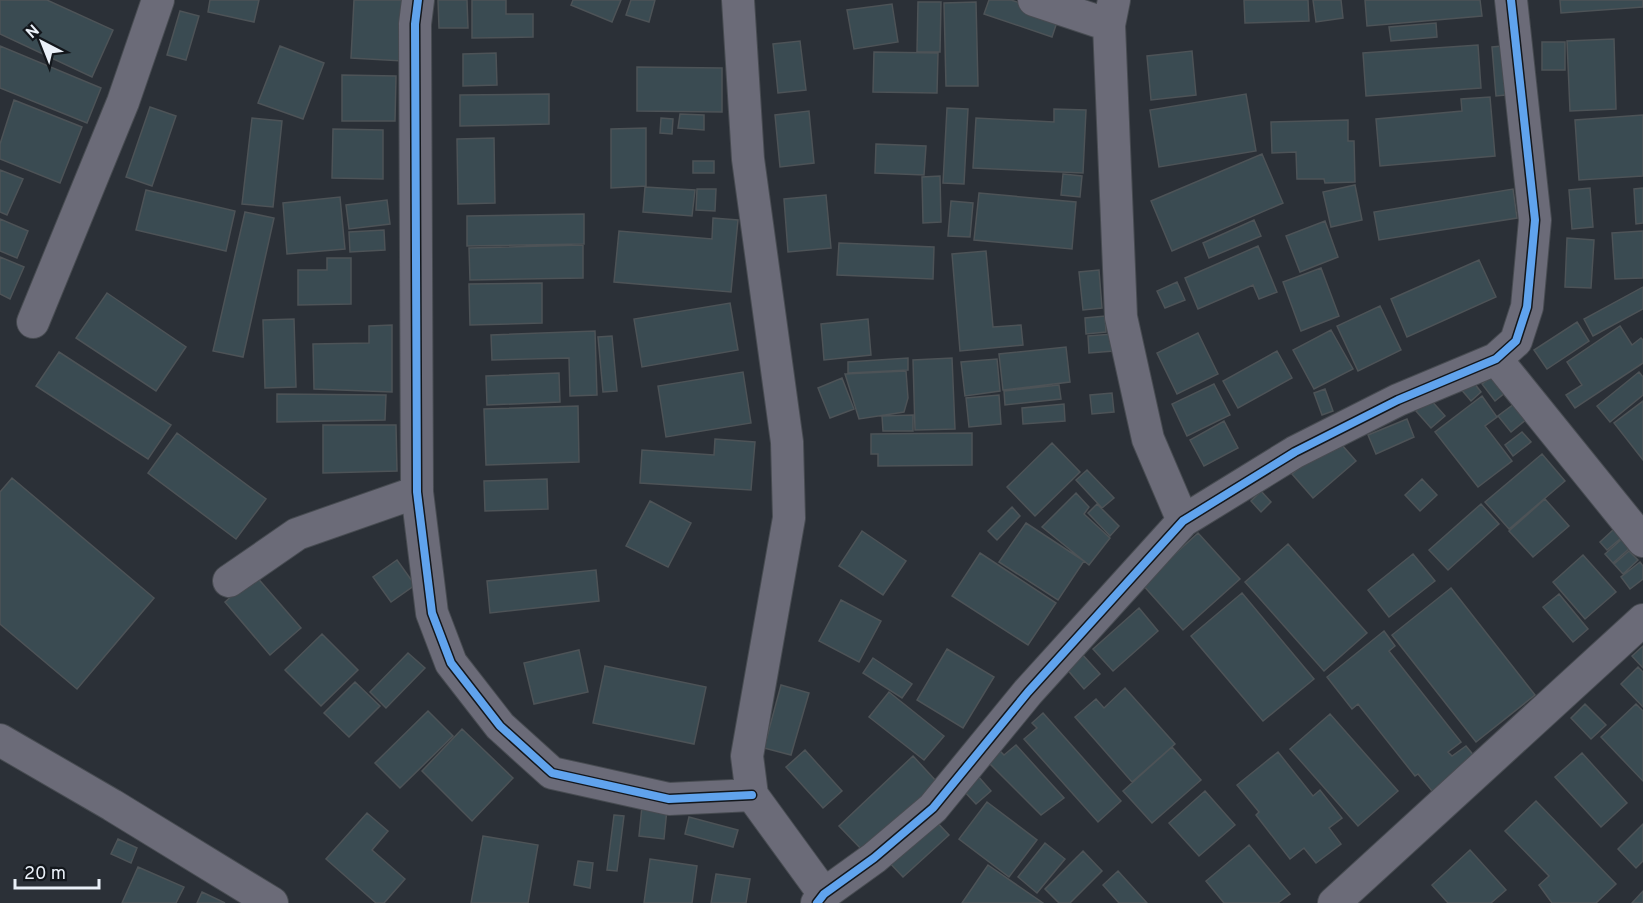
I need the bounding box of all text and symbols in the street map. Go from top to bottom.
north arrow [12,12,72,72]
text: N [22,21,44,44]
scale bar [15,852,99,890]
text: 20 m [24,863,66,886]

